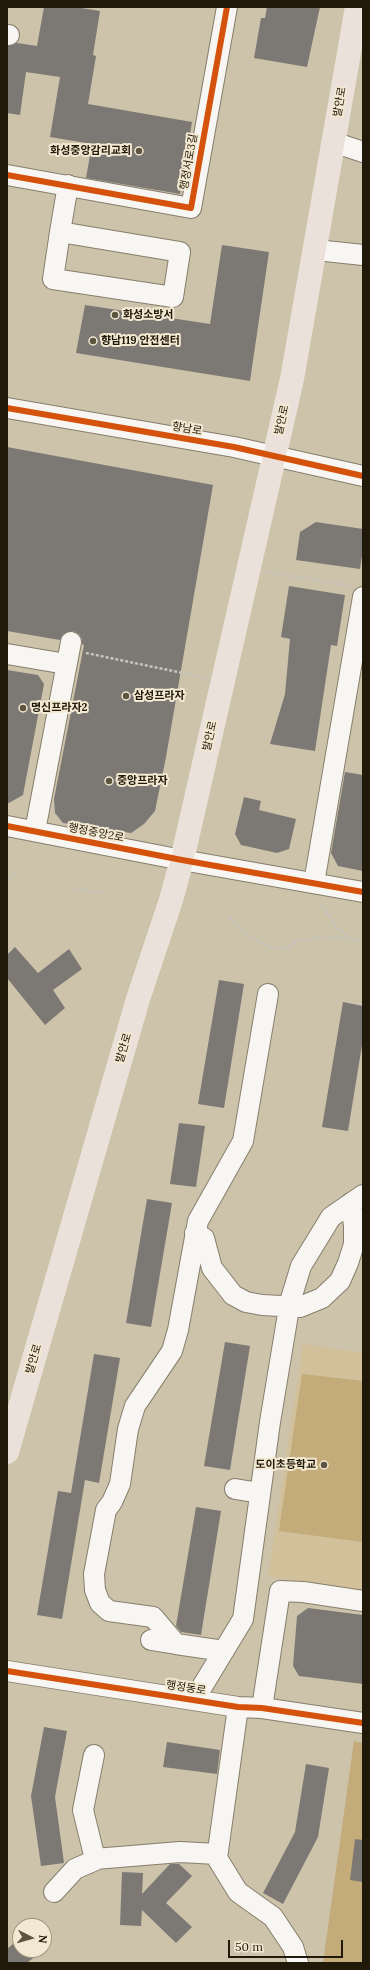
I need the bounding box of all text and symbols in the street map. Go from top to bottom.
street label: 발안로 [331,86,349,118]
street label: 행정서로3길 [178,133,200,191]
place label: 화성중앙감리교회 [50,144,131,158]
marker: 화성중앙감리교회 [134,146,144,156]
place label: 화성소방서 [123,308,174,322]
marker: 화성소방서 [110,310,120,320]
place label: 향남119 안전센터 [101,334,180,348]
marker: 향남119 안전센터 [88,336,98,346]
street label: 발안로 [272,404,292,436]
street label: 향남로 [171,420,203,438]
place label: 삼성프라자 [134,689,185,703]
marker: 삼성프라자 [121,691,131,701]
place label: 명신프라자2 [31,701,87,715]
marker: 명신프라자2 [18,703,28,713]
street label: 발안로 [200,720,220,752]
place label: 중앙프라자 [117,774,168,788]
marker: 중앙프라자 [104,776,114,786]
street label: 행정중앙2로 [67,821,125,845]
street label: 발안로 [113,1032,135,1064]
street label: 발안로 [23,1343,45,1375]
place label: 도이초등학교 [255,1458,316,1472]
marker: 도이초등학교 [319,1460,329,1470]
street label: 행정동로 [165,1678,207,1698]
north arrow [12,1918,52,1958]
scale bar [230,1932,345,1958]
text: N [36,1934,50,1944]
text: 50 m [235,1939,263,1954]

